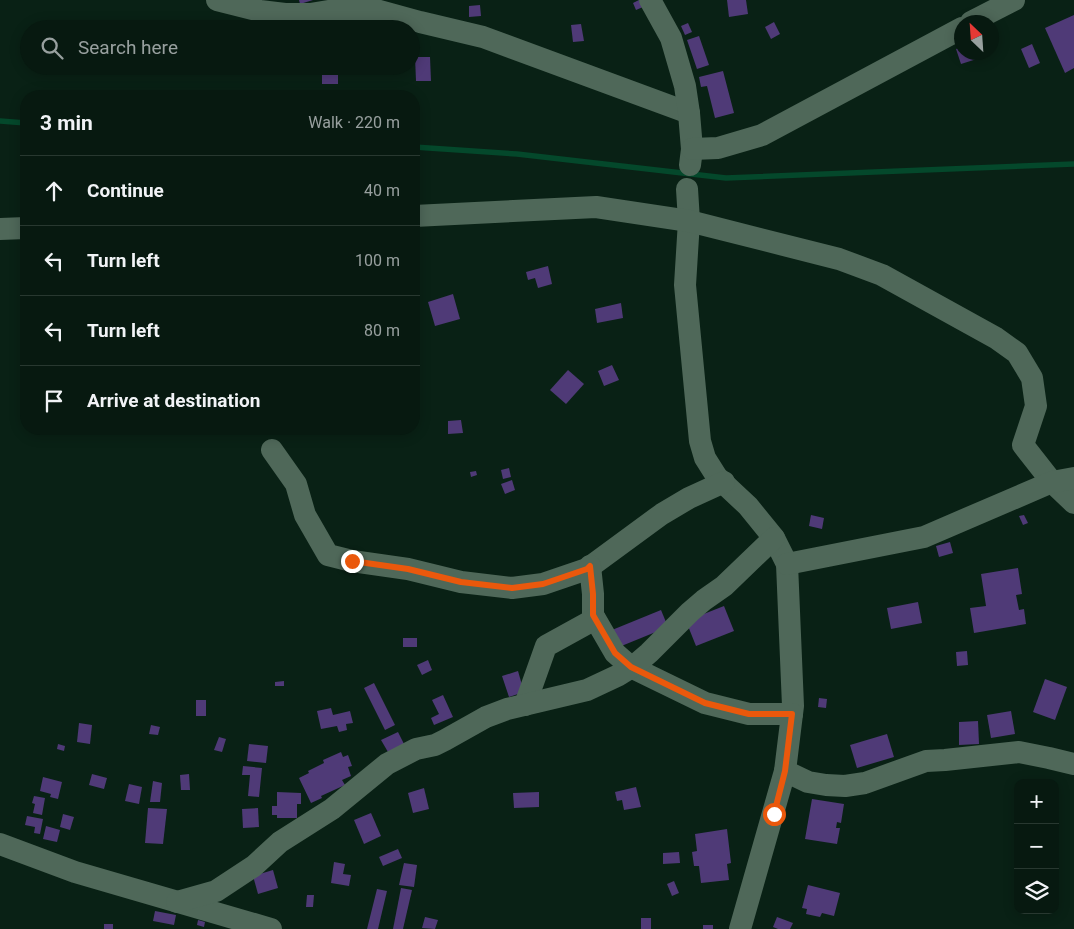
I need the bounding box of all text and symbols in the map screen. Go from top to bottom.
north arrow [954,15,999,60]
search box [20,20,420,75]
icon: search [38,34,66,62]
text: Search here [78,36,178,59]
text: 3 min [40,111,93,135]
text: Walk · 220 m [308,113,400,132]
icon: ahead [40,177,68,205]
text: Continue [87,179,164,202]
text: 40 m [364,181,400,200]
icon: left [40,247,68,275]
text: Turn left [87,249,160,272]
text: 100 m [355,251,400,270]
icon: left [40,317,68,345]
text: Turn left [87,319,160,342]
text: 80 m [364,321,400,340]
icon: arrive [40,387,68,415]
text: Arrive at destination [87,389,260,412]
route end [341,550,364,573]
map controls [1014,779,1059,914]
button: + [1014,779,1059,824]
route start [763,803,786,826]
button: − [1014,824,1059,869]
button: layers [1014,869,1059,914]

